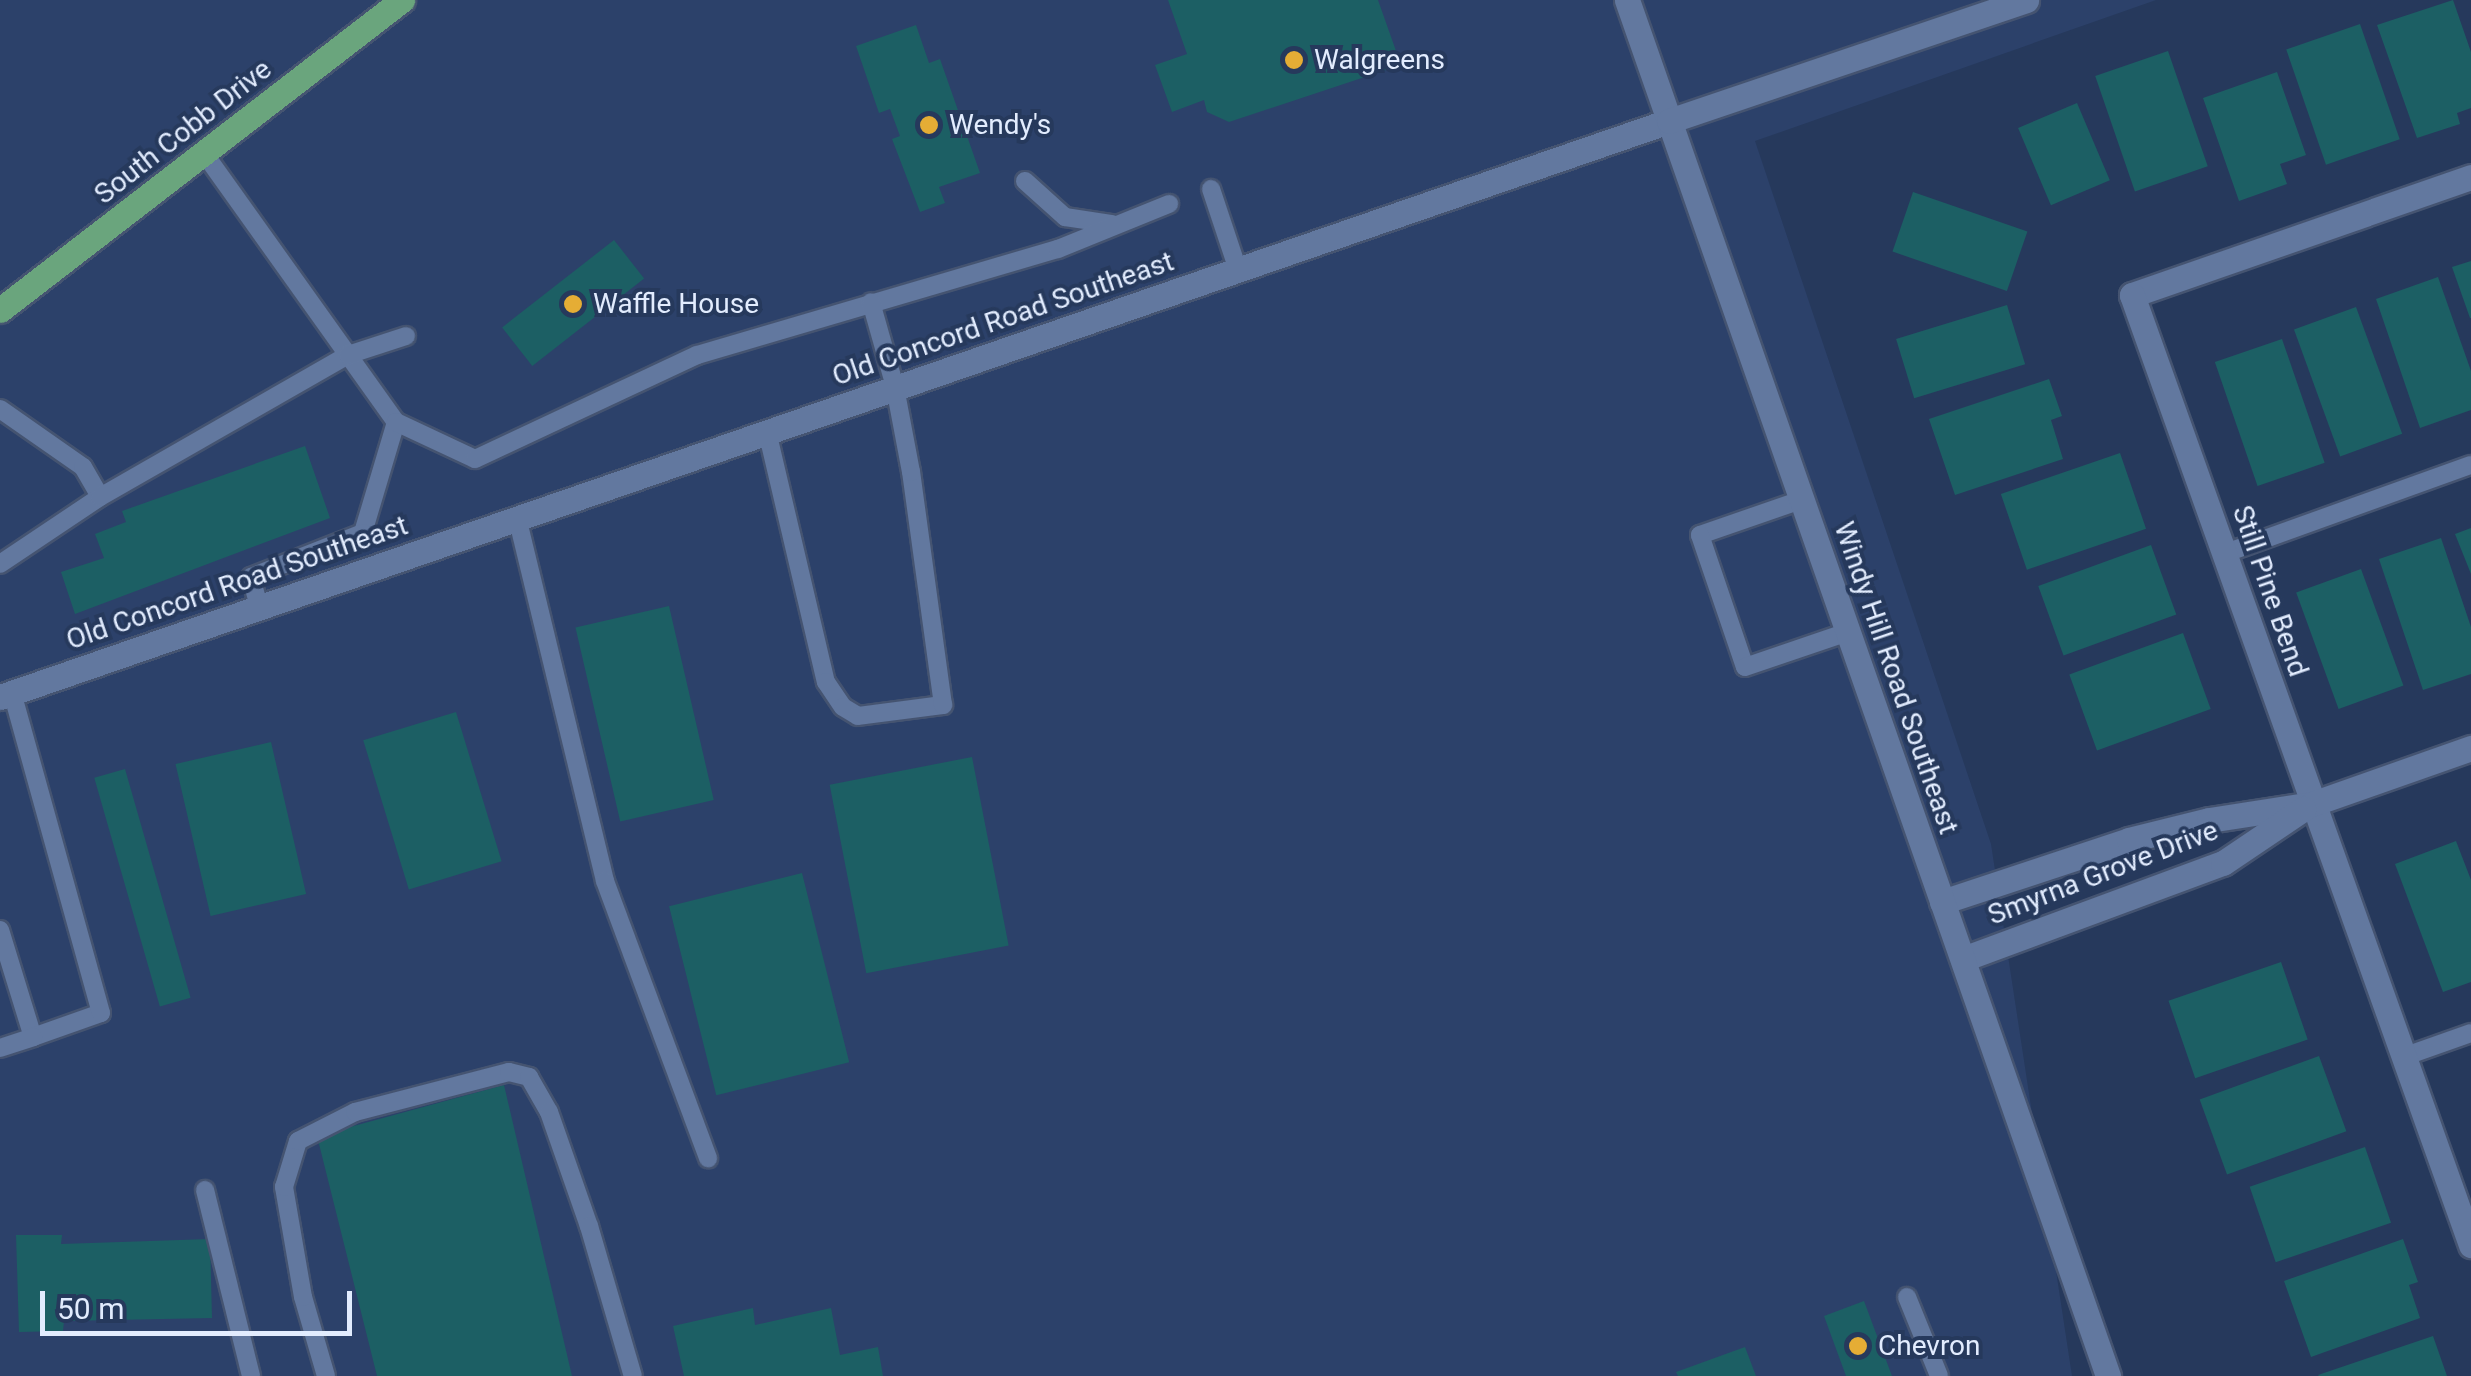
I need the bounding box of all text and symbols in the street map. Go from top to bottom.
place label: Walgreens [1314,43,1445,77]
marker: Walgreens [1283,49,1305,71]
street label: South Cobb Drive [88,53,278,211]
place label: Wendy's [949,108,1051,142]
marker: Wendy's [918,114,940,136]
street label: Old Concord Road Southeast [828,245,1178,393]
place label: Waffle House [593,287,759,321]
marker: Waffle House [562,293,584,315]
street label: Still Pine Bend [2225,501,2315,681]
street label: Old Concord Road Southeast [62,509,412,657]
street label: Windy Hill Road Southeast [1827,517,1965,839]
street label: Smyrna Grove Drive [1983,814,2223,932]
scale bar [45,1271,358,1333]
text: 50 m [57,1291,124,1326]
place label: Chevron [1878,1329,1981,1363]
marker: Chevron [1847,1335,1869,1357]

